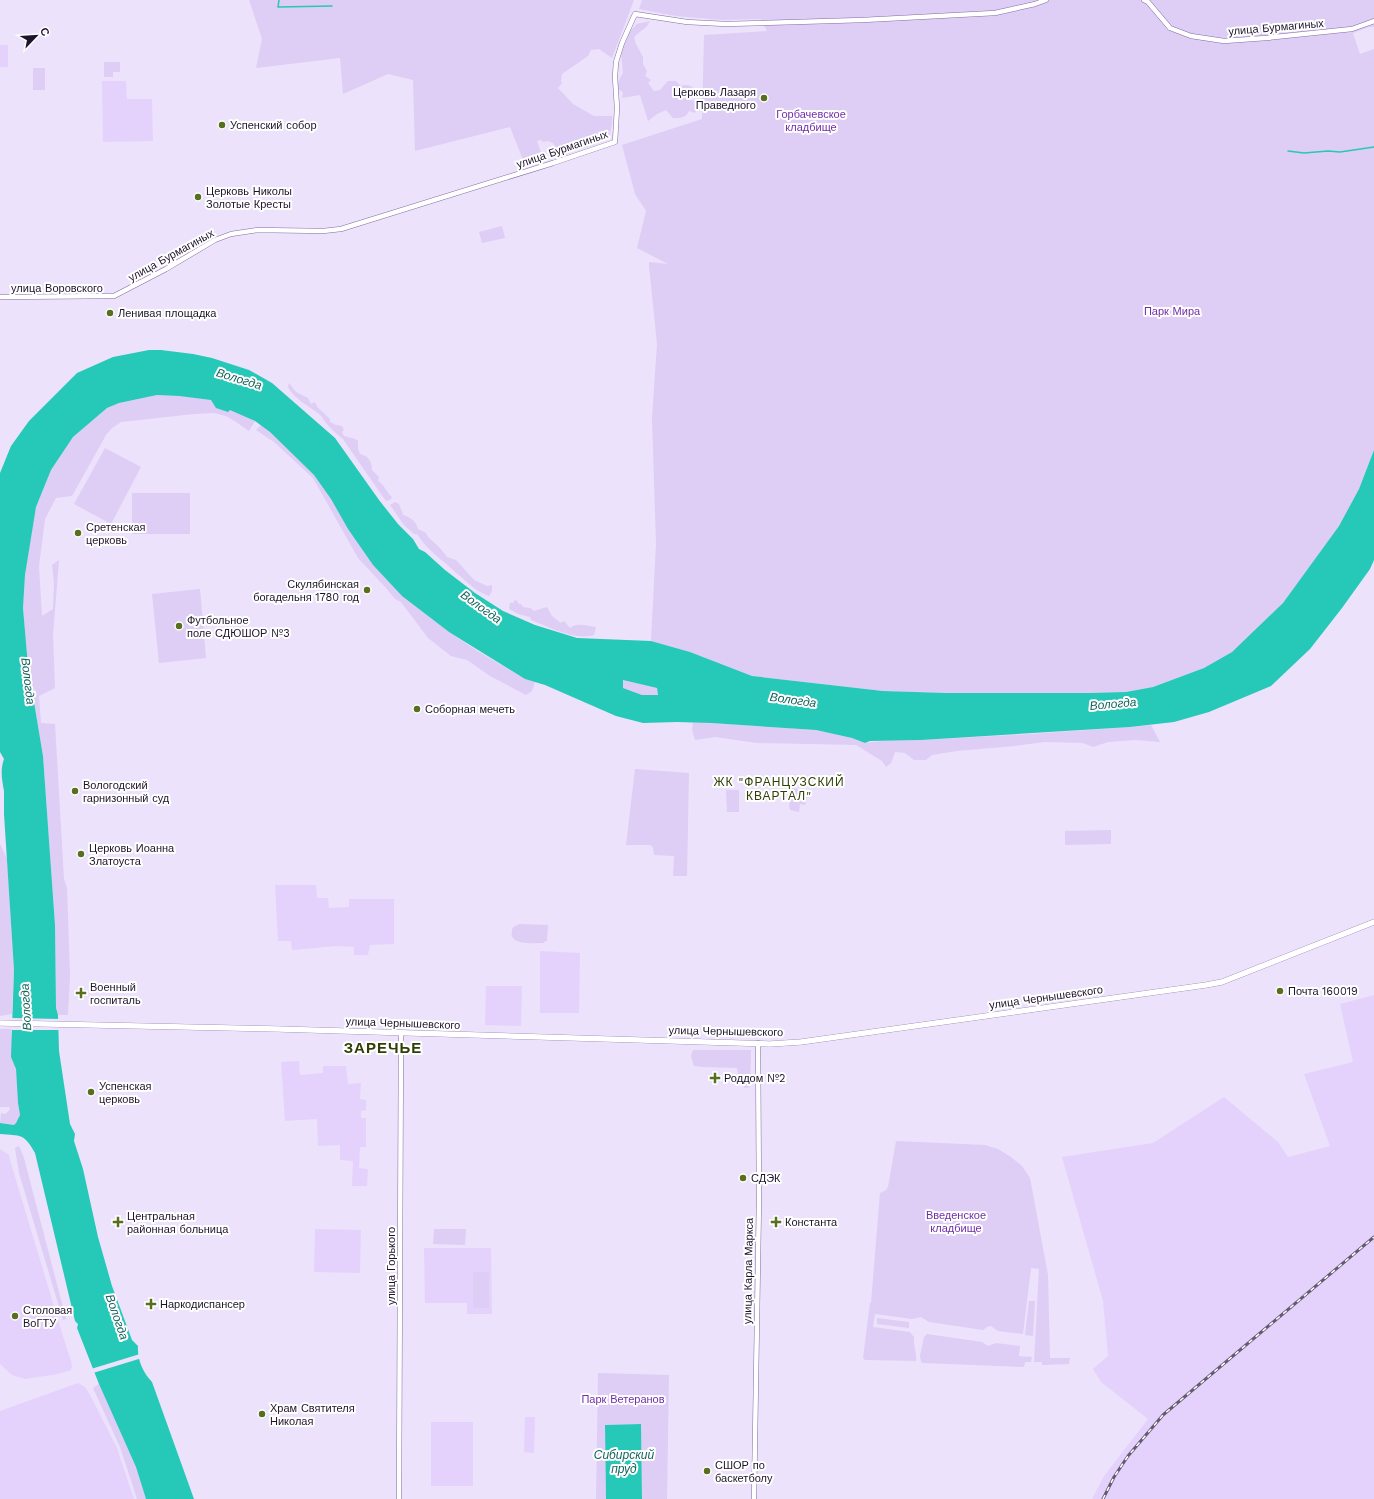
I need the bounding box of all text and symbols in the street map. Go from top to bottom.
north arrow [16,16,56,56]
street label: улица Бурмагиных [1228,17,1325,38]
text: С [37,26,52,38]
place label: Церковь Лазаря Праведного [673,86,756,112]
marker: Церковь Лазаря Праведного [759,93,769,103]
park label: Горбачевское кладбище [776,108,846,134]
place label: Успенский собор [230,119,317,132]
marker: Успенский собор [217,120,227,130]
street label: улица Бурмагиных [515,128,610,171]
place label: Церковь Николы Золотые Кресты [206,185,292,211]
marker: Церковь Николы Золотые Кресты [193,192,203,202]
street label: улица Бурмагиных [126,226,217,284]
street label: улица Воровского [11,282,103,295]
park label: Парк Мира [1144,305,1201,318]
place label: Ленивая площадка [118,307,217,320]
marker: Ленивая площадка [105,308,115,318]
water label: Вологда [215,365,264,393]
place label: Сретенская церковь [86,521,146,547]
marker: Сретенская церковь [73,528,83,538]
place label: Скулябинская богадельня 1780 год [253,578,360,604]
marker: Скулябинская богадельня 1780 год [362,585,372,595]
water label: Вологда [458,588,504,627]
place label: Футбольное поле СДЮШОР №3 [187,614,290,640]
marker: Футбольное поле СДЮШОР №3 [174,621,184,631]
water label: Вологда [18,657,38,705]
water label: Вологда [769,690,818,710]
water label: Вологда [1089,695,1137,713]
place label: Соборная мечеть [425,703,515,716]
marker: Соборная мечеть [412,704,422,714]
district label: ЖК "ФРАНЦУЗСКИЙ КВАРТАЛ" [713,774,845,803]
place label: Вологодский гарнизонный суд [83,779,170,805]
marker: Вологодский гарнизонный суд [70,786,80,796]
place label: Церковь Иоанна Златоуста [89,842,175,868]
marker: Церковь Иоанна Златоуста [76,849,86,859]
place label: Военный госпиталь [90,981,141,1007]
water label: Вологда [18,983,34,1031]
street label: улица Чернышевского [988,983,1104,1012]
place label: Почта 160019 [1288,985,1358,998]
marker: Почта 160019 [1275,986,1285,996]
marker: Военный госпиталь [75,987,87,999]
street label: улица Чернышевского [345,1015,461,1032]
street label: улица Чернышевского [669,1024,783,1039]
district label: ЗАРЕЧЬЕ [344,1039,422,1057]
marker: Роддом №2 [709,1072,721,1084]
place label: Роддом №2 [724,1072,785,1085]
place label: Успенская церковь [99,1080,152,1106]
marker: Успенская церковь [86,1087,96,1097]
place label: СДЭК [751,1172,781,1185]
marker: СДЭК [738,1173,748,1183]
park label: Введенское кладбище [926,1209,986,1235]
place label: Центральная районная больница [127,1210,229,1236]
marker: Центральная районная больница [112,1216,124,1228]
marker: Константа [770,1216,782,1228]
place label: Константа [785,1216,838,1229]
street label: улица Карла Маркса [741,1217,756,1324]
street label: улица Горького [385,1227,398,1305]
water label: Вологда [103,1293,131,1342]
marker: Наркодиспансер [145,1298,157,1310]
place label: Наркодиспансер [160,1298,245,1311]
place label: Столовая ВоГТУ [23,1304,72,1330]
marker: Столовая ВоГТУ [10,1311,20,1321]
park label: Парк Ветеранов [581,1393,665,1406]
place label: Храм Святителя Николая [270,1402,355,1428]
marker: Храм Святителя Николая [257,1409,267,1419]
water label: Сибирский пруд [594,1448,655,1476]
place label: СШОР по баскетболу [715,1459,773,1485]
marker: СШОР по баскетболу [702,1466,712,1476]

